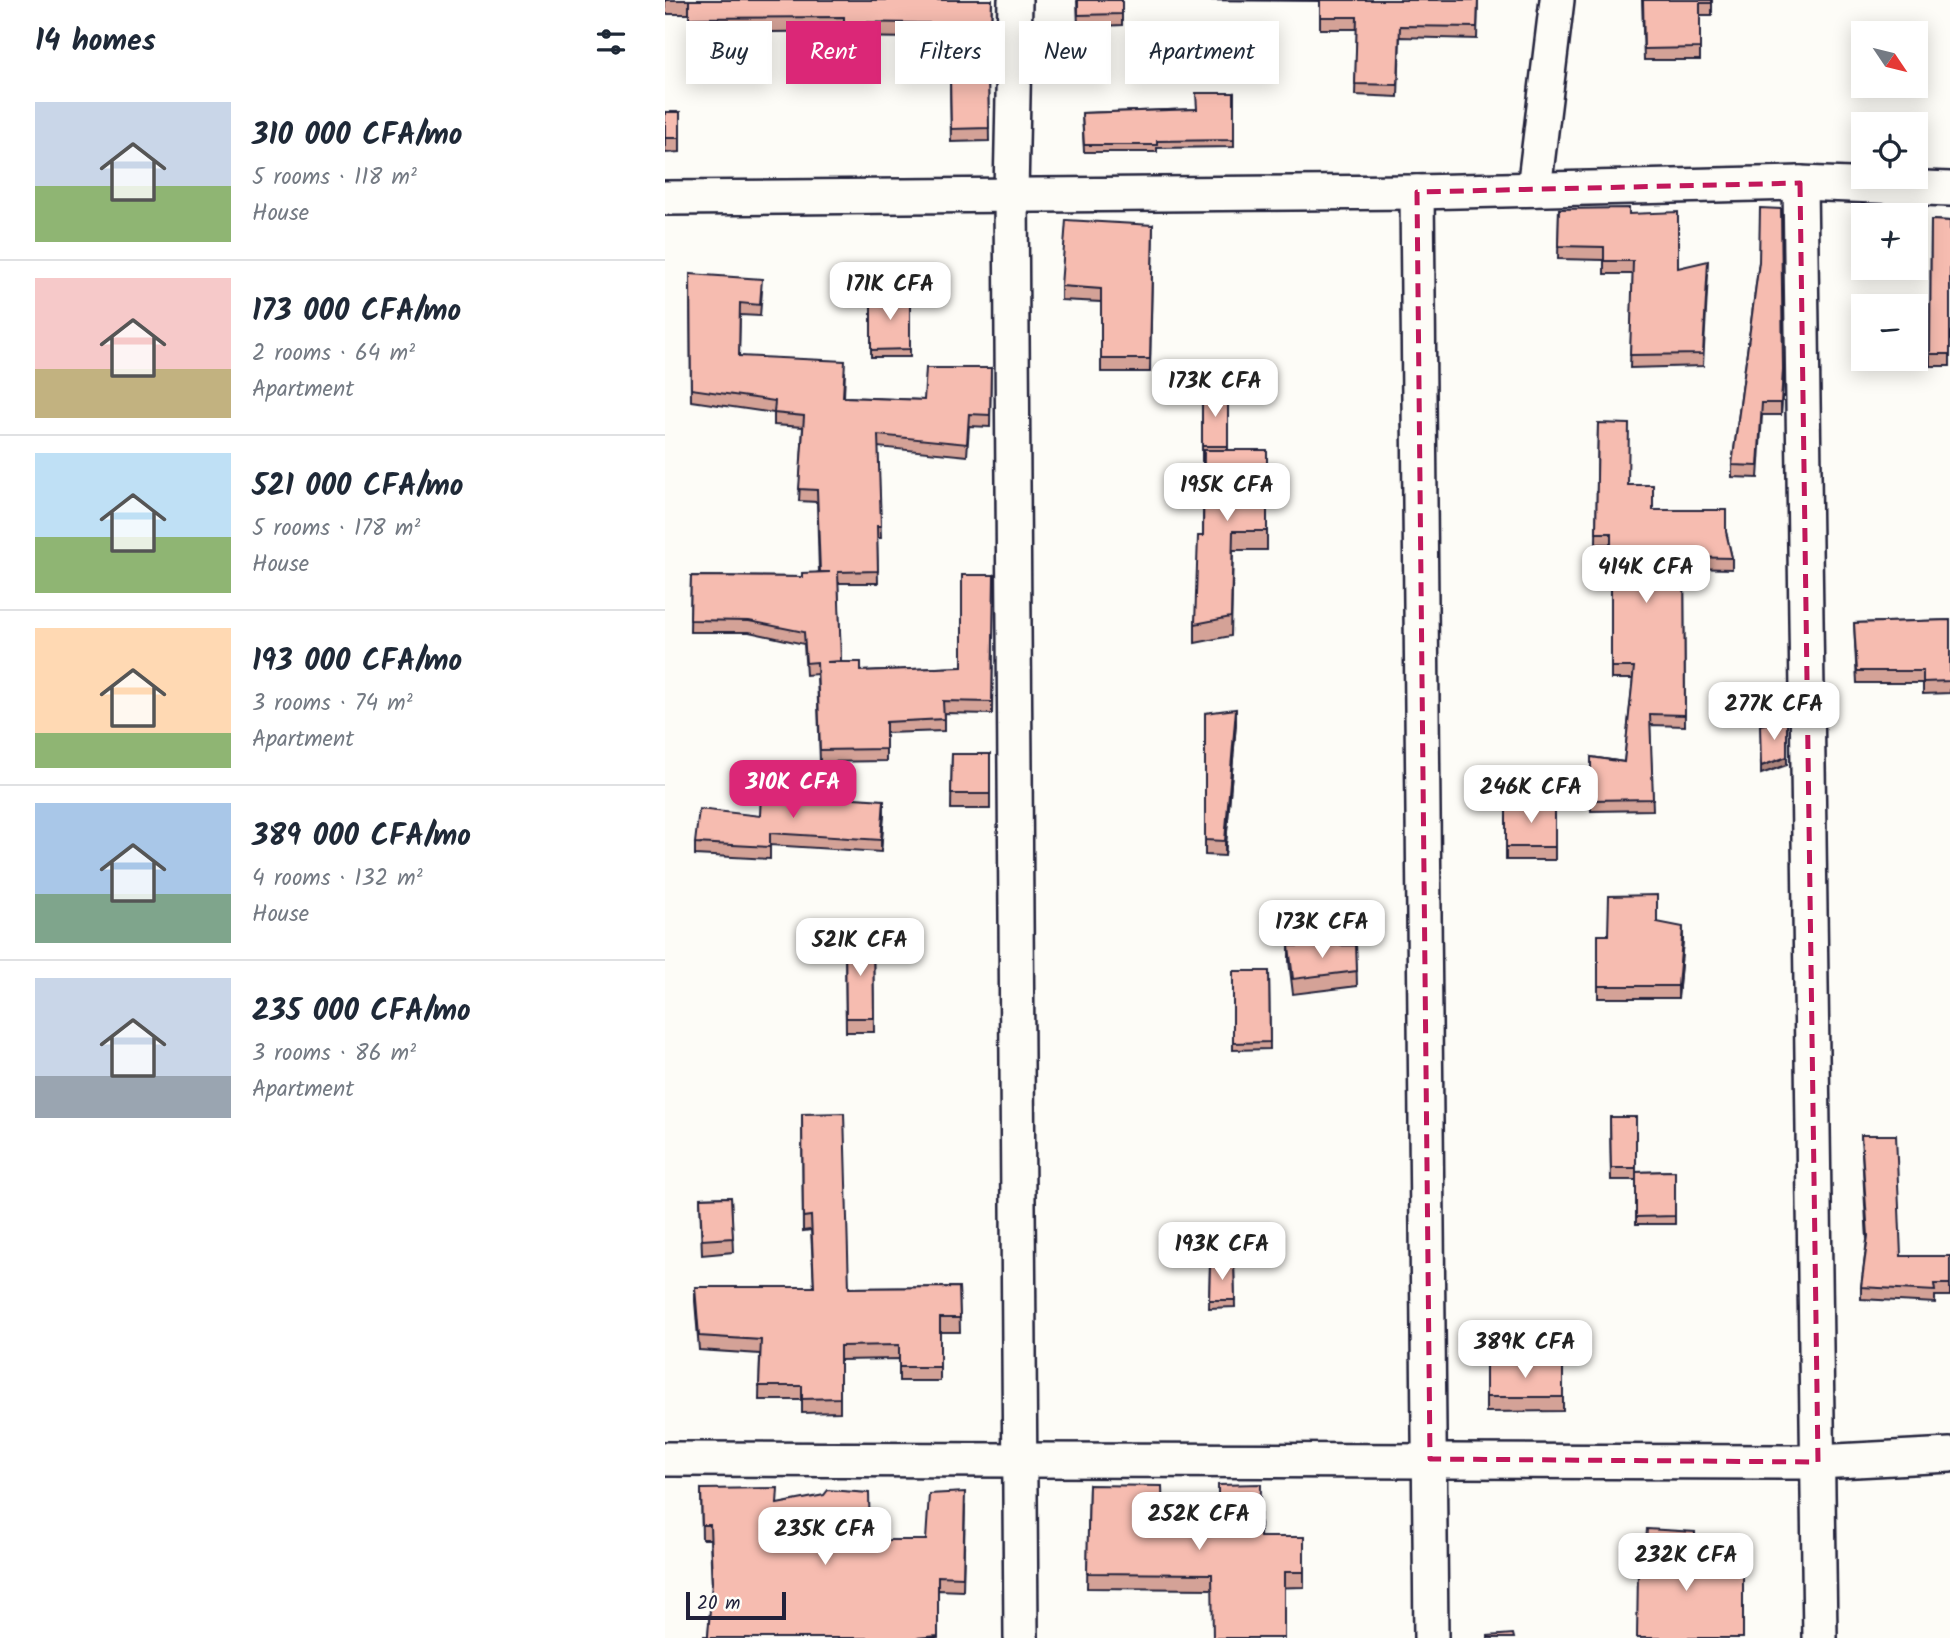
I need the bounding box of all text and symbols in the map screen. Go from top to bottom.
text: 14 homes [35,18,156,66]
chip: Buy [686,21,772,84]
chip: Rent [786,21,881,84]
chip: Filters [895,21,1005,84]
chip: New [1019,21,1111,84]
chip: Apartment [1125,21,1279,84]
north arrow [1851,21,1929,98]
map controls [1851,21,1928,371]
icon: filters [592,23,630,61]
text: 310 000 CFA/mo [252,112,463,160]
button: locate [1851,112,1928,189]
icon: home [91,130,175,214]
text: 5 rooms · 118 m² [252,160,417,196]
text: House [252,196,309,232]
button: + [1851,203,1928,280]
pin: 171K CFA [818,262,962,322]
text: 171K CFA [846,267,934,303]
text: 173 000 CFA/mo [252,288,461,336]
button: − [1851,294,1928,371]
icon: home [91,306,175,390]
text: 2 rooms · 64 m² [252,336,415,372]
pin: 173K CFA [1143,360,1287,419]
text: 173K CFA [1168,364,1262,400]
text: Apartment [252,372,354,408]
text: 521 000 CFA/mo [252,463,463,511]
pin: 195K CFA [1155,463,1299,523]
text: 195K CFA [1180,468,1274,504]
icon: home [91,481,175,565]
text: 5 rooms · 178 m² [252,511,420,547]
pin: 414K CFA [1574,546,1718,605]
text: House [252,547,309,583]
text: 414K CFA [1598,550,1694,586]
text: 193 000 CFA/mo [252,638,462,686]
icon: home [91,656,175,740]
pin: 277K CFA [1702,682,1846,742]
text: 3 rooms · 74 m² [252,686,413,722]
text: 277K CFA [1725,687,1823,723]
text: Apartment [252,722,354,758]
pin: 310K CFA [721,760,865,820]
text: 310K CFA [745,765,841,801]
pin: 246K CFA [1459,766,1603,825]
text: 246K CFA [1480,770,1582,806]
text: 389 000 CFA/mo [252,813,471,861]
icon: home [91,831,175,915]
text: 4 rooms · 132 m² [252,861,423,897]
text: House [252,897,309,933]
pin: 173K CFA [1250,900,1394,960]
text: 173K CFA [1275,905,1369,941]
pin: 521K CFA [788,918,932,978]
text: 521K CFA [812,923,908,959]
text: 235 000 CFA/mo [252,988,471,1036]
icon: home [91,1006,175,1090]
text: 3 rooms · 86 m² [252,1036,416,1072]
text: Apartment [252,1072,354,1108]
pin: 193K CFA [1150,1222,1294,1282]
text: 193K CFA [1174,1227,1270,1263]
pin: 389K CFA [1453,1320,1597,1380]
text: 389K CFA [1474,1325,1576,1361]
pin: 252K CFA [1127,1492,1271,1552]
text: 252K CFA [1148,1497,1250,1533]
pin: 235K CFA [753,1508,897,1567]
text: 235K CFA [774,1512,876,1548]
pin: 232K CFA [1614,1534,1758,1593]
text: 232K CFA [1634,1538,1738,1574]
scale bar [686,1589,786,1621]
text: 20 m [697,1589,740,1619]

